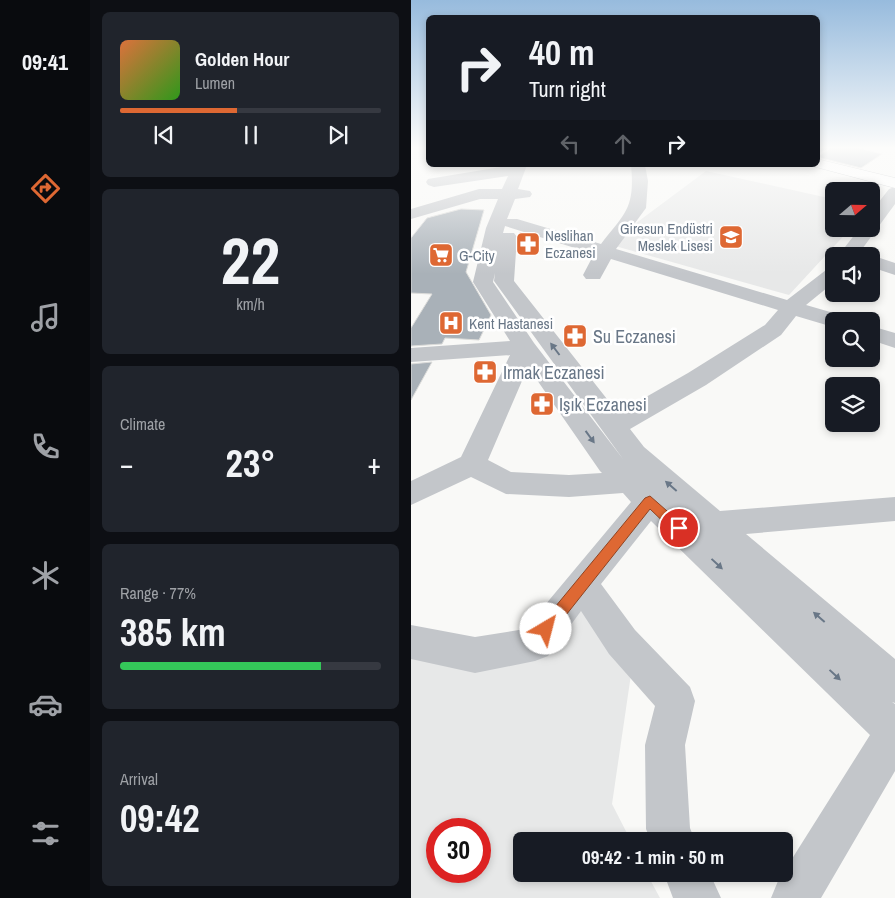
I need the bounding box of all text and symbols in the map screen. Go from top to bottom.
text: 40 m [529,29,594,76]
icon: right [446,35,511,100]
text: Golden Hour [195,46,289,72]
text: 09:41 [22,47,68,77]
text: Lumen [195,72,235,94]
text: Turn right [529,74,606,104]
icon: previous [150,121,178,149]
icon: pause [237,121,265,149]
icon: next [324,121,352,149]
icon: left [556,130,584,158]
icon: ahead [609,130,637,158]
icon: right [662,130,690,158]
icon: directions [28,171,63,206]
north arrow [825,182,880,238]
map controls [825,182,880,432]
text: 22 [221,217,280,304]
place label: Giresun Endüstri Meslek Lisesi [620,218,713,256]
school or university icon: Giresun Endüstri Meslek Lisesi [718,224,744,250]
place label: Neslihan Eczanesi [545,225,596,263]
pharmacy icon: Neslihan Eczanesi [515,231,541,257]
supermarket icon: G-City [428,242,454,268]
place label: G-City [459,245,495,266]
button: sound [825,247,880,302]
text: km/h [236,293,265,315]
icon: music [28,300,63,335]
hospital icon: Kent Hastanesi [438,310,464,336]
button: search [825,312,880,367]
place label: Kent Hastanesi [469,313,553,334]
pharmacy icon: Su Eczanesi [562,323,588,349]
place label: Su Eczanesi [593,324,676,349]
one-way arrow [550,343,561,356]
pharmacy icon: Irmak Eczanesi [472,359,498,385]
place label: Irmak Eczanesi [503,360,605,385]
button: layers [825,377,880,432]
pharmacy icon: Işık Eczanesi [529,391,555,417]
place label: Işık Eczanesi [559,392,647,417]
text: Climate [120,413,165,435]
icon: phone [28,429,63,464]
one-way arrow [585,430,595,444]
text: 23° [226,438,275,489]
text: − [120,445,133,483]
text: + [368,445,381,483]
one-way arrow [664,481,677,492]
pin [658,507,700,549]
icon: arrive [665,514,693,542]
icon: climate [28,558,63,593]
one-way arrow [710,558,722,570]
text: Range · 77% [120,582,196,604]
position arrow [519,602,571,654]
text: 385 km [120,607,226,658]
one-way arrow [813,611,825,623]
one-way arrow [829,669,841,681]
icon: car [28,687,63,722]
text: Arrival [120,768,158,790]
text: 09:42 [120,793,200,844]
icon: filters [28,816,63,851]
speed limit sign: 30 [426,818,491,883]
text: 09:42 · 1 min · 50 m [582,844,724,870]

